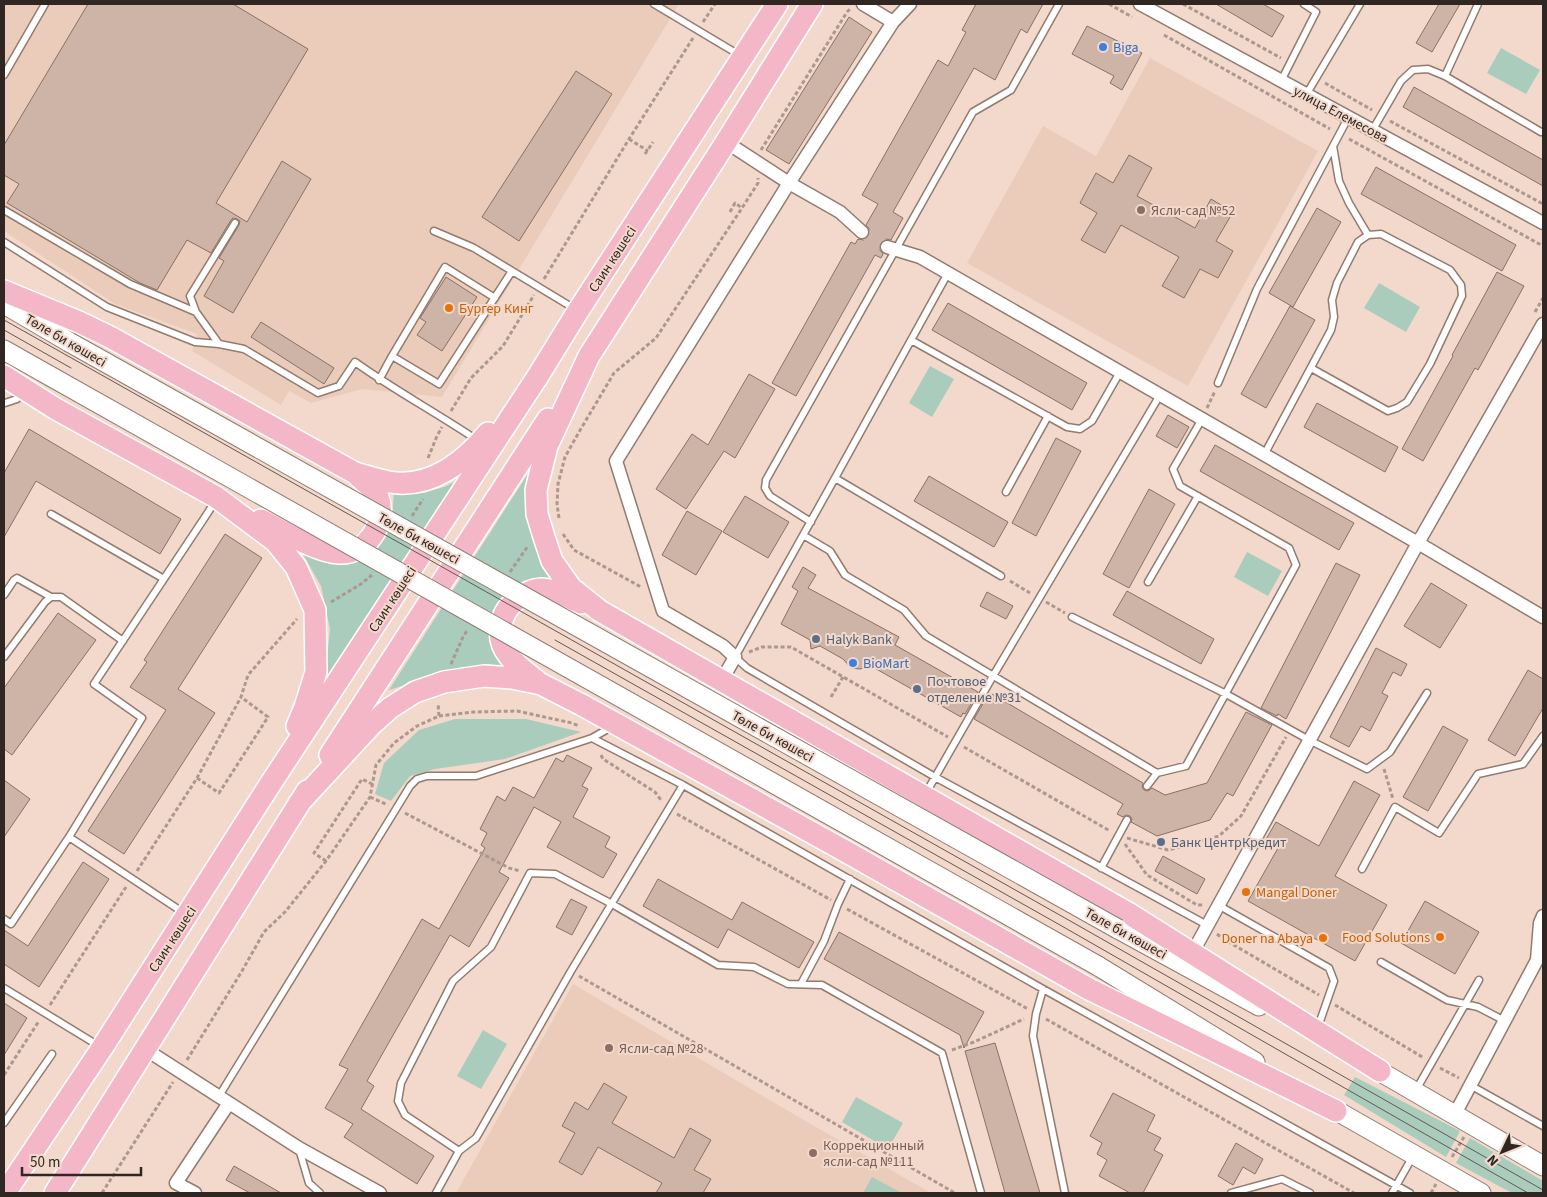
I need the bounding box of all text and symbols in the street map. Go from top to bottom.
place label: Biga [1113,38,1139,58]
marker: Biga [1097,41,1109,53]
street label: улица Елемесова [1290,81,1392,148]
place label: Ясли-сад №52 [1151,201,1235,221]
marker: Ясли-сад №52 [1135,204,1147,216]
street label: Саин көшесі [584,223,642,297]
place label: Бургер Кинг [459,299,534,319]
marker: Бургер Кинг [443,302,455,314]
street label: Төле би көшесі [21,309,110,372]
street label: Төле би көшесі [374,508,463,570]
street label: Саин көшесі [364,563,422,637]
place label: Halyk Bank [826,630,892,650]
marker: Halyk Bank [810,633,822,645]
place label: BioMart [863,654,909,674]
marker: BioMart [847,657,859,669]
place label: Почтовое отделение №31 [927,672,1021,708]
marker: Почтовое отделение №31 [911,683,923,695]
street label: Төле би көшесі [728,706,817,768]
place label: Банк ЦентрКредит [1171,833,1287,853]
marker: Банк ЦентрКредит [1155,836,1167,848]
place label: Mangal Doner [1256,883,1337,903]
marker: Mangal Doner [1240,886,1252,898]
street label: Саин көшесі [144,903,202,977]
street label: Төле би көшесі [1081,903,1170,965]
place label: Food Solutions [1342,928,1430,948]
place label: Doner na Abaya [1222,929,1313,949]
marker: Food Solutions [1434,931,1446,943]
marker: Doner na Abaya [1317,932,1329,944]
place label: Ясли-сад №28 [619,1039,703,1059]
marker: Ясли-сад №28 [603,1042,615,1054]
north arrow [1477,1127,1527,1177]
place label: Коррекционный ясли-сад №111 [823,1136,924,1172]
scale bar [22,1144,141,1176]
marker: Коррекционный ясли-сад №111 [807,1147,819,1159]
text: N [1483,1150,1504,1170]
text: 50 m [30,1152,60,1173]

